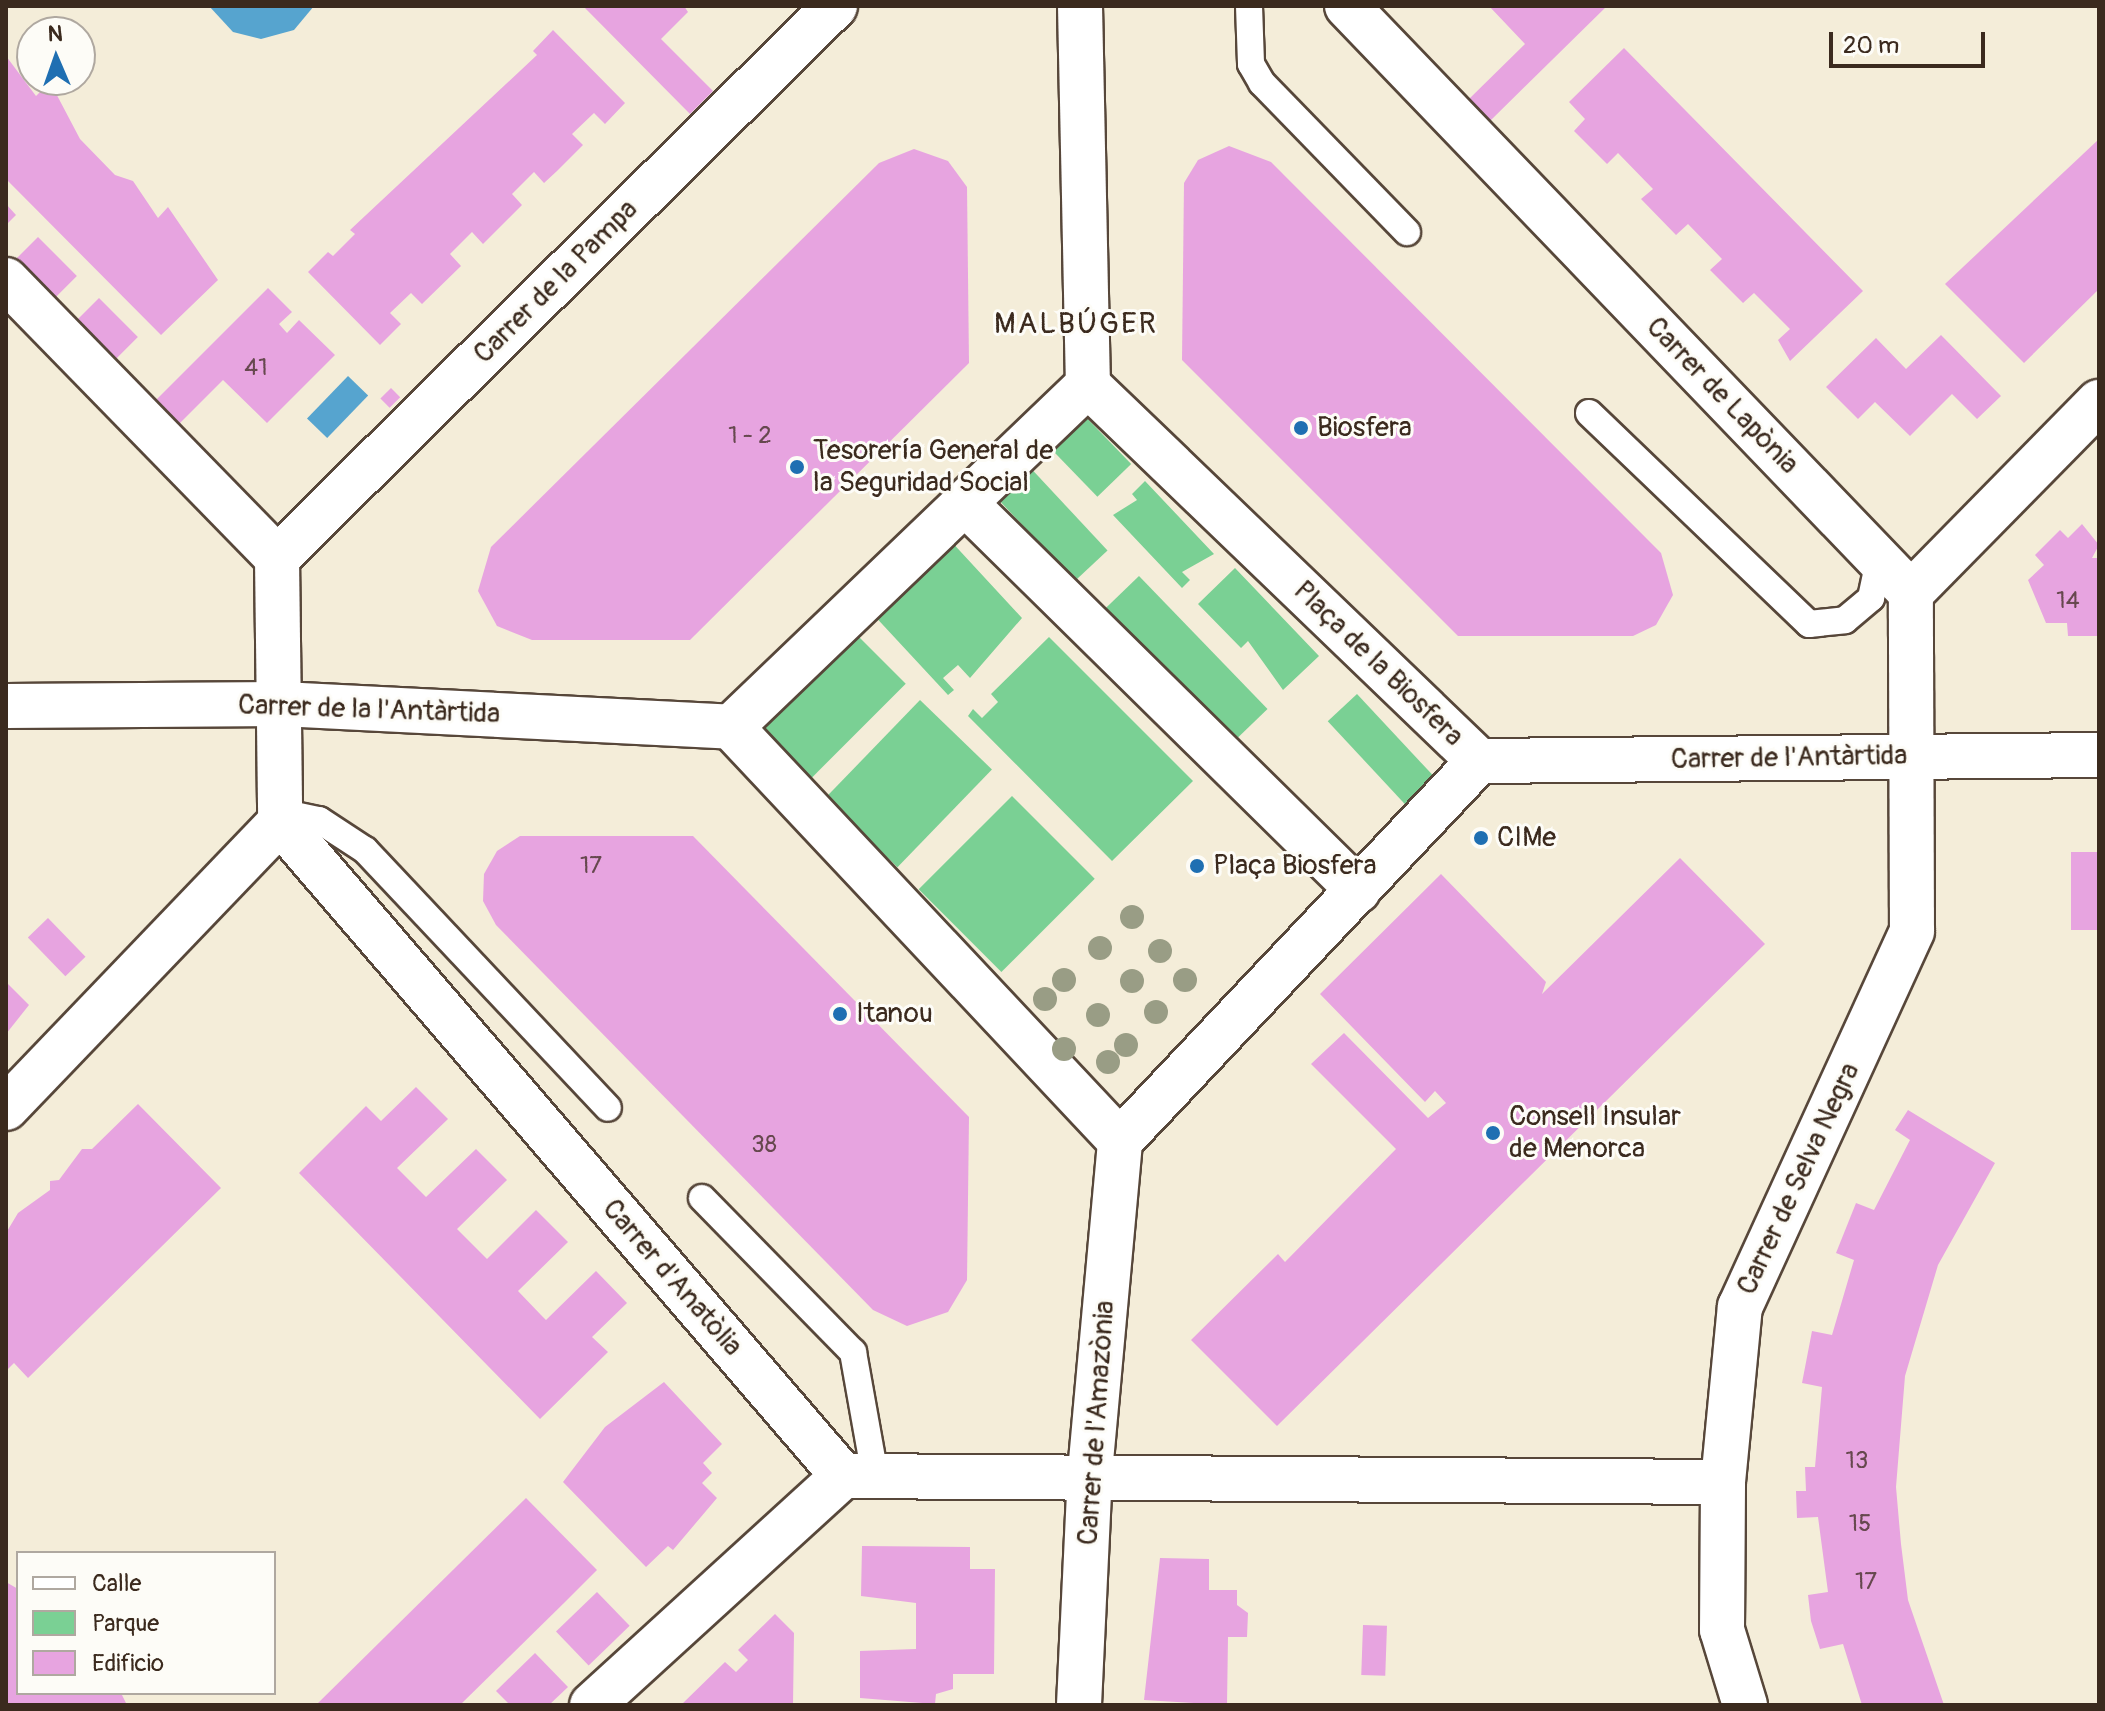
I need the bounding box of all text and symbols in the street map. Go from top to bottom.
north arrow [16,16,96,96]
scale bar [1833,16,1989,66]
text: N [47,20,63,48]
text: 20 m [1843,31,1899,60]
street label: Carrer de la Pampa [467,193,645,371]
district label: MALBÚGER [994,306,1158,342]
street label: Carrer de Lapònia [1639,311,1805,481]
house number: 41 [244,354,268,382]
place label: Biosfera [1317,411,1412,445]
marker: Biosfera [1292,419,1310,437]
house number: 1 - 2 [728,422,772,450]
place label: Tesorería General de la Seguridad Social [813,434,1053,500]
marker: Tesorería General de la Seguridad Social [788,458,806,476]
street label: Plaça de la Biosfera [1286,574,1470,754]
house number: 14 [2056,587,2080,615]
street label: Carrer de la l'Antàrtida [237,689,501,731]
street label: Carrer de l'Antàrtida [1670,739,1908,777]
place label: CIMe [1497,821,1556,855]
marker: CIMe [1472,829,1490,847]
place label: Plaça Biosfera [1213,849,1377,883]
house number: 17 [580,852,602,880]
marker: Plaça Biosfera [1188,857,1206,875]
place label: Itanou [856,997,933,1031]
marker: Itanou [831,1005,849,1023]
street label: Carrer de Selva Negra [1731,1058,1867,1300]
place label: Consell Insular de Menorca [1509,1100,1681,1166]
marker: Consell Insular de Menorca [1484,1124,1502,1142]
house number: 38 [751,1131,777,1159]
street label: Carrer d'Anatòlia [595,1193,749,1363]
street label: Carrer de l'Amazònia [1072,1300,1122,1546]
house number: 13 [1846,1447,1868,1475]
house number: 15 [1849,1510,1871,1538]
legend [16,1551,276,1695]
house number: 17 [1855,1568,1877,1596]
text: Calle [92,1569,141,1598]
text: Parque [92,1609,159,1638]
text: Edificio [92,1649,164,1678]

